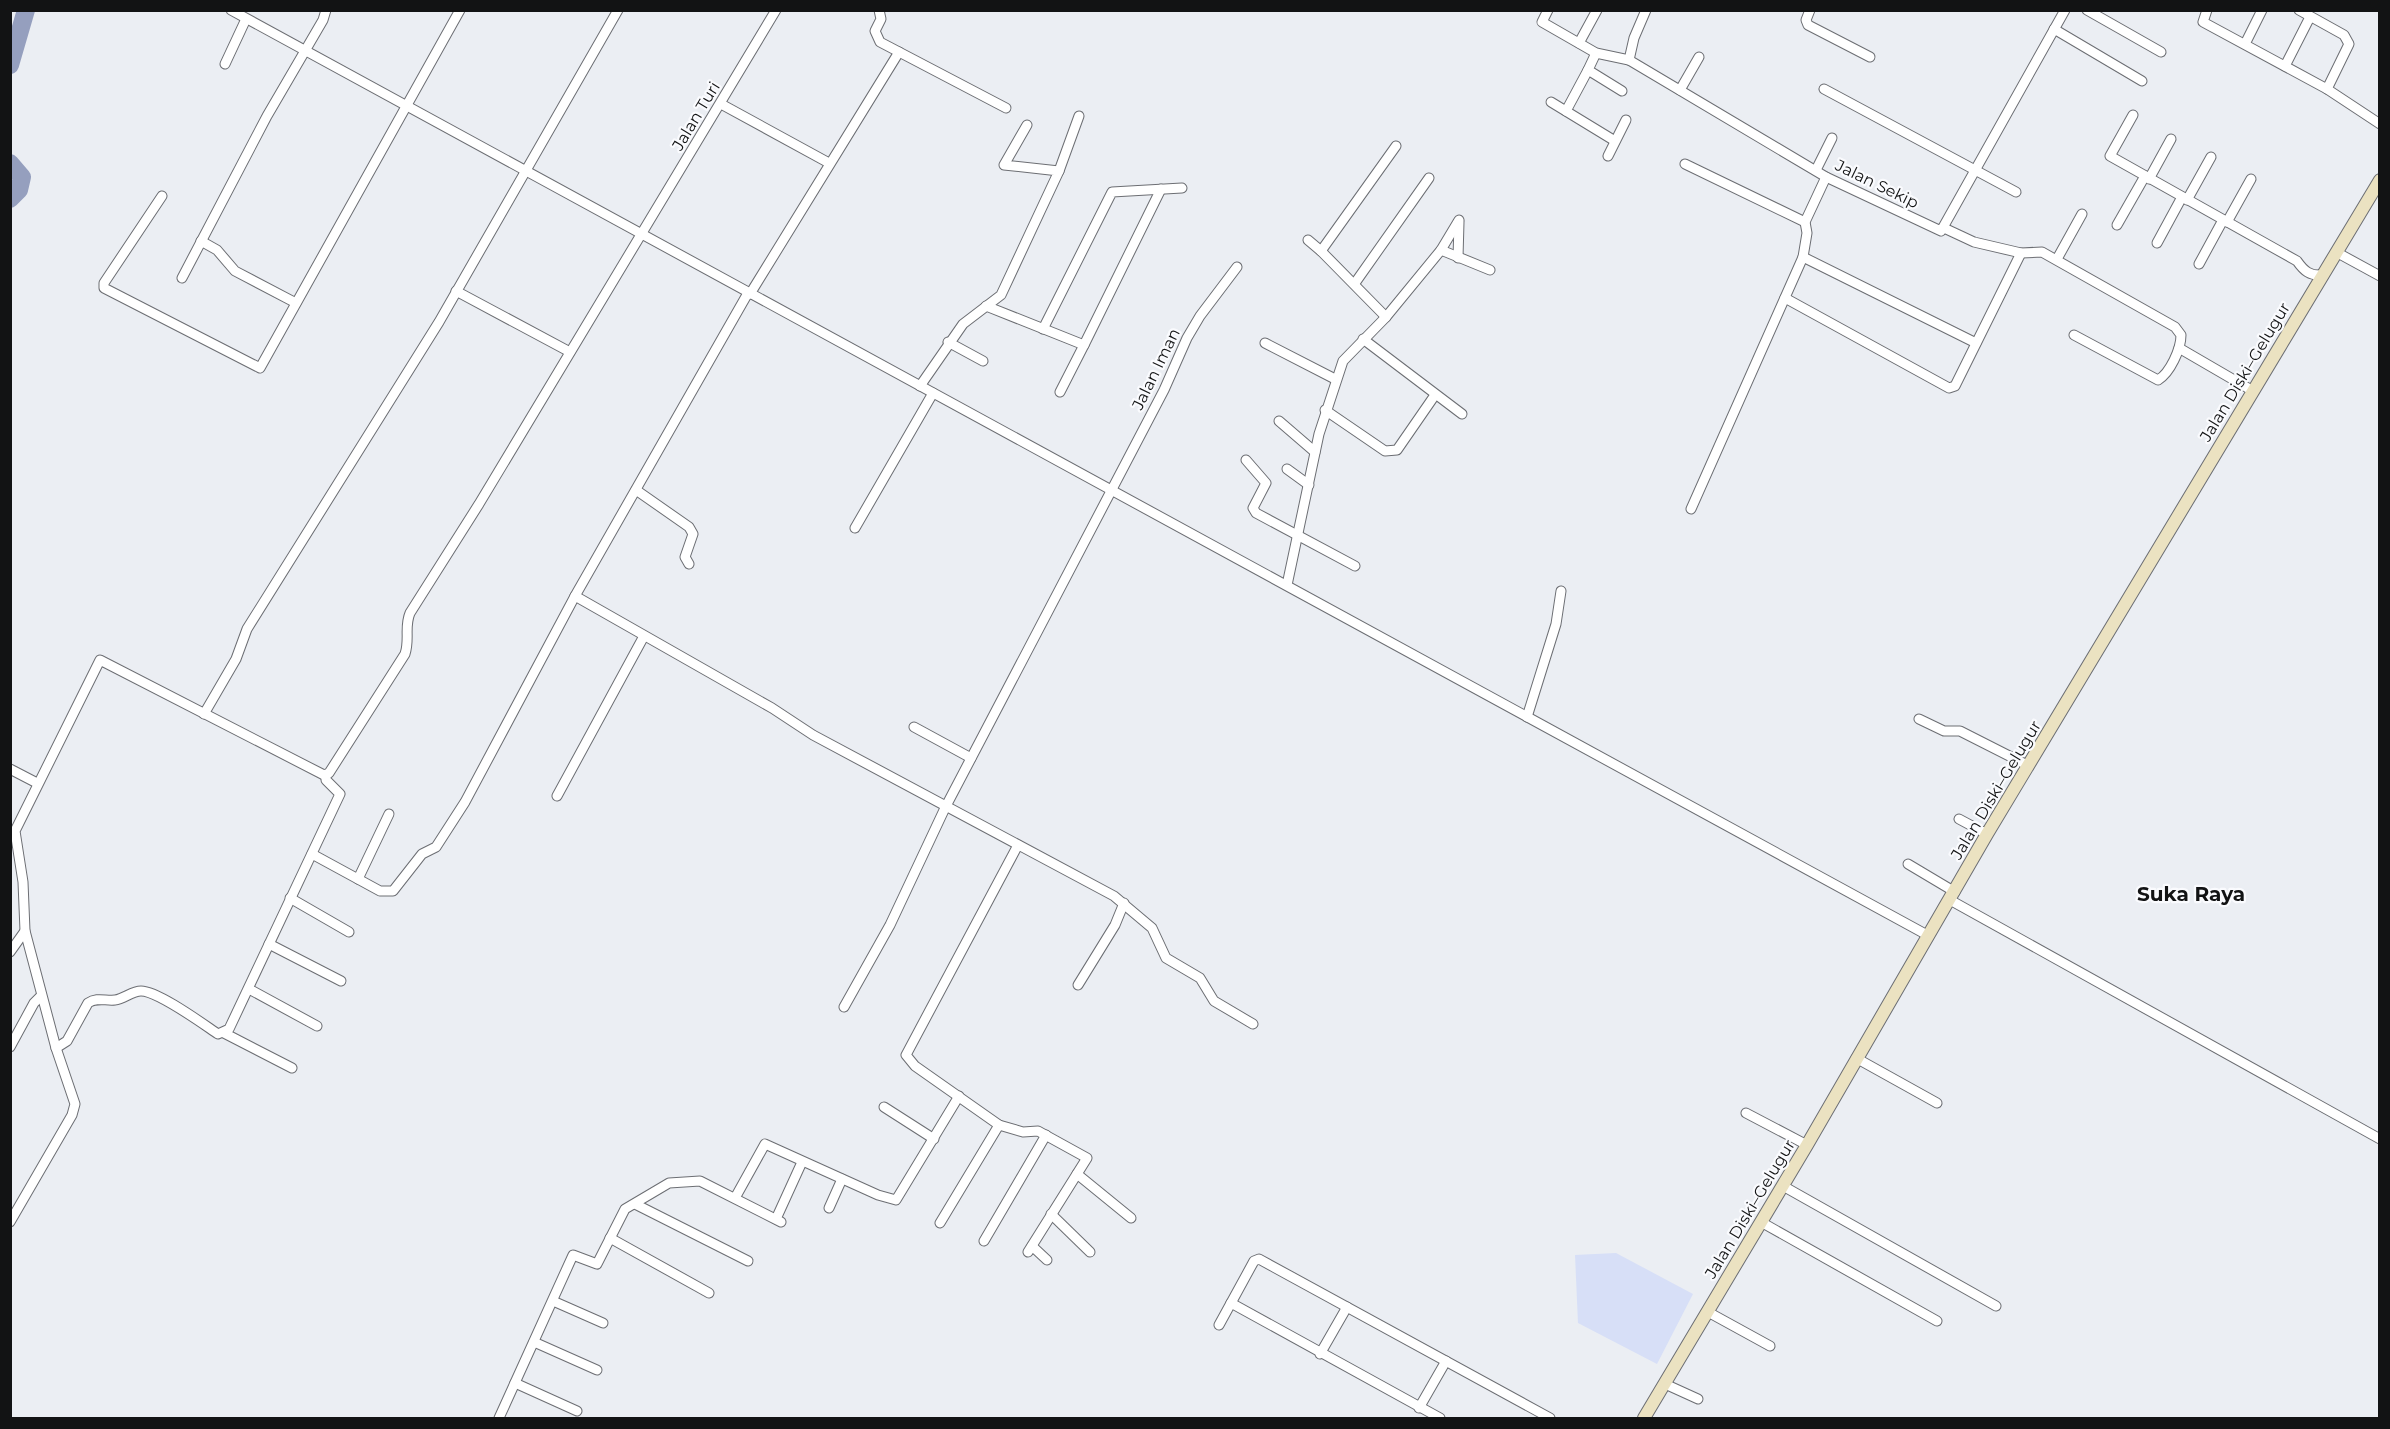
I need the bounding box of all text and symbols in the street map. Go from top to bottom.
street label: Jalan Turi [668,78,724,155]
street label: Jalan Sekip [1831,155,1922,212]
street label: Jalan Diski–Gelugur [2195,299,2294,446]
street label: Jalan Iman [1128,325,1184,414]
street label: Jalan Diski–Gelugur [1946,717,2045,864]
district label: Suka Raya [2137,882,2245,906]
street label: Jalan Diski–Gelugur [1700,1136,1799,1283]

